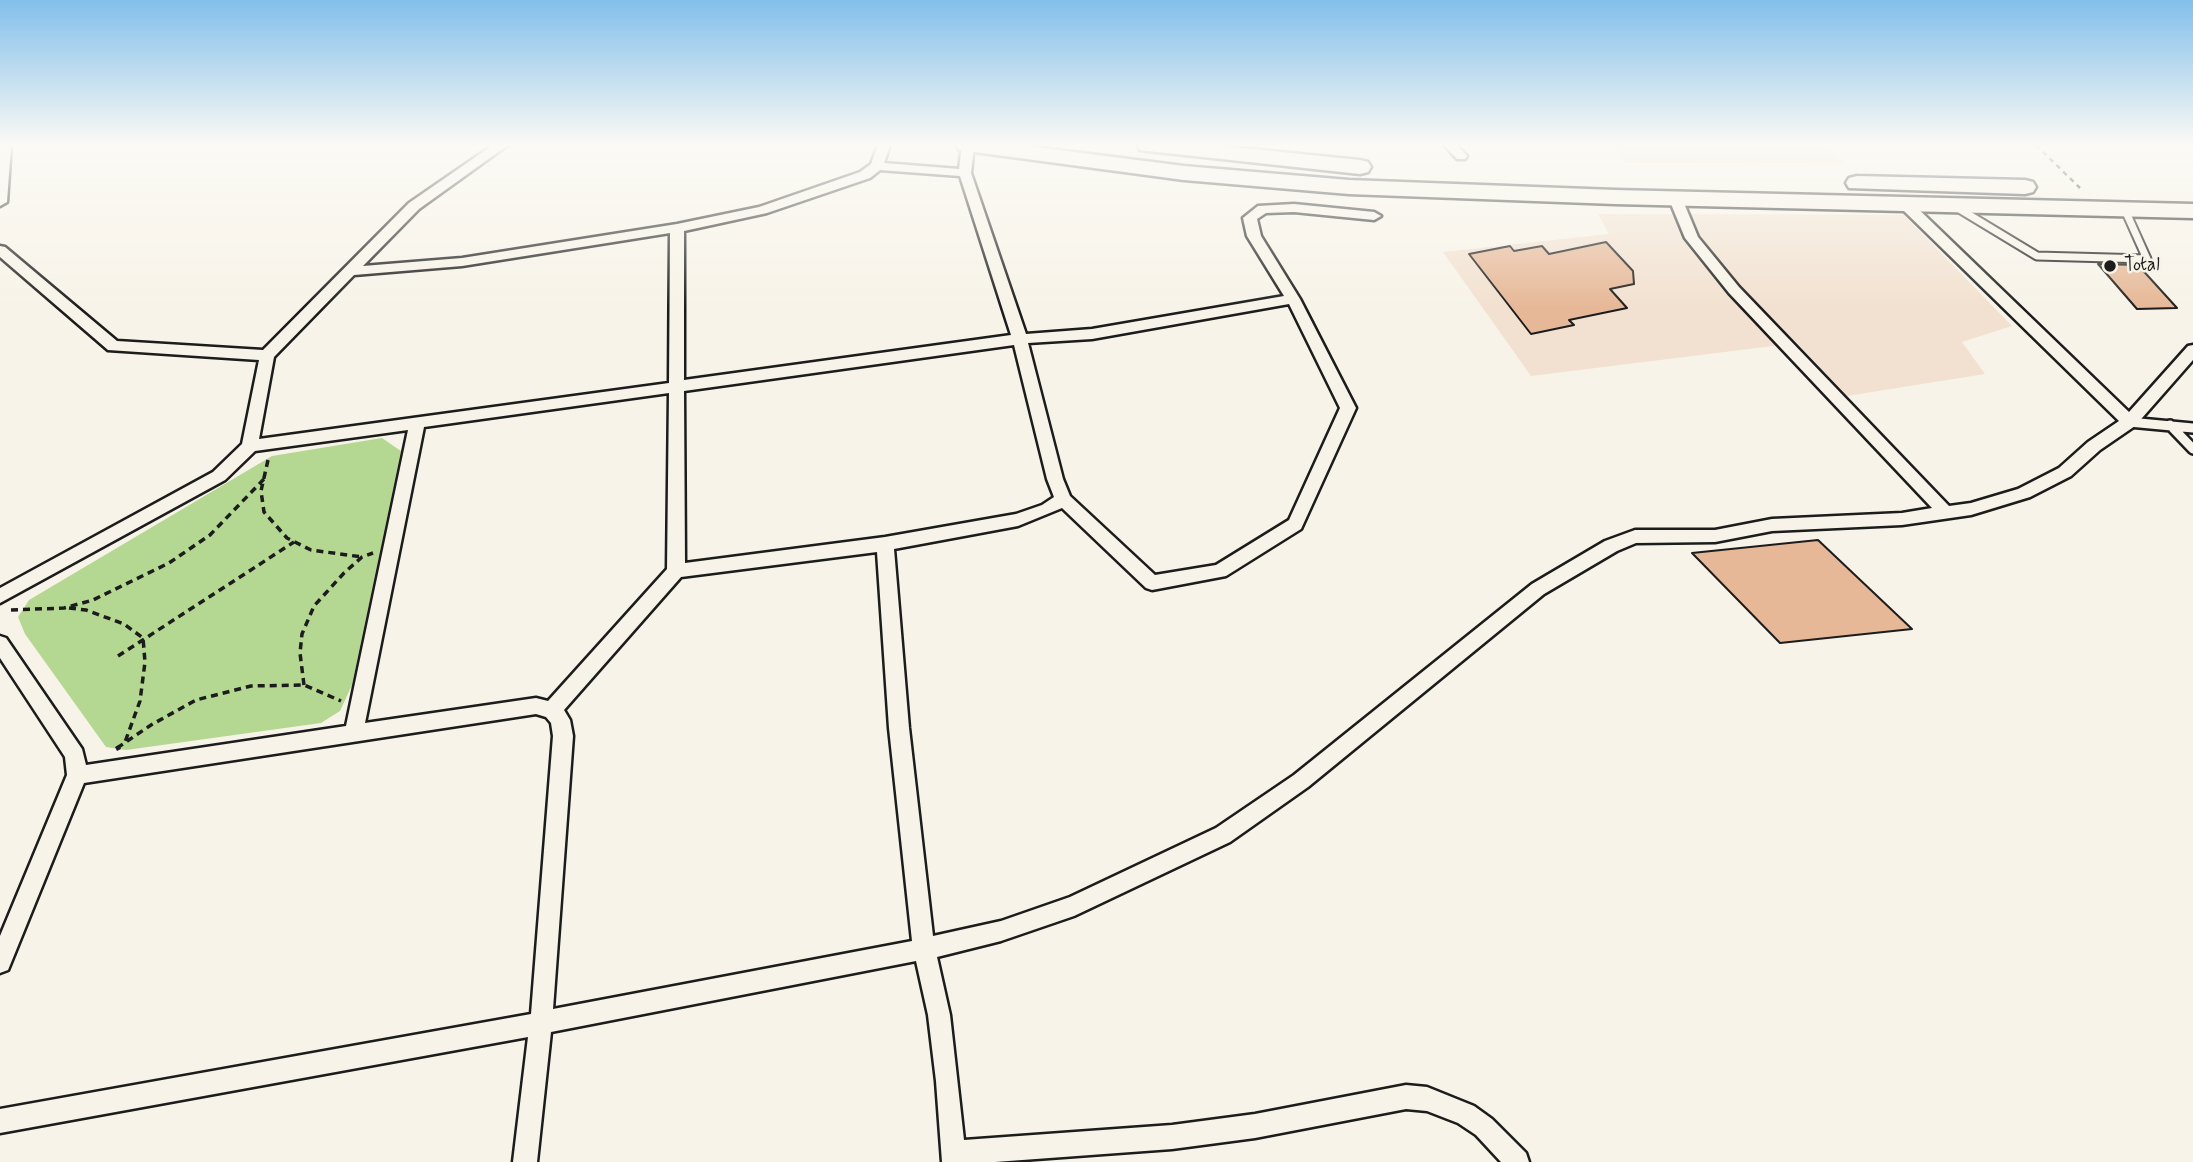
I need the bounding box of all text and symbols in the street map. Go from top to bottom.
place label: Total [2124,255,2160,277]
marker: Total [2102,258,2118,274]

